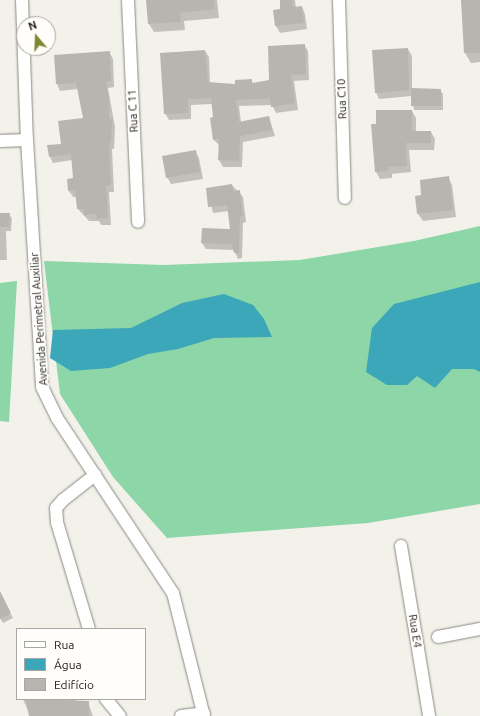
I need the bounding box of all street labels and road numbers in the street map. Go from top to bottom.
street label: Rua C10 [335,79,349,119]
street label: Rua C 11 [125,89,141,133]
street label: Avenida Perimetral Auxiliar [28,252,50,386]
street label: Rua E4 [406,613,424,649]

